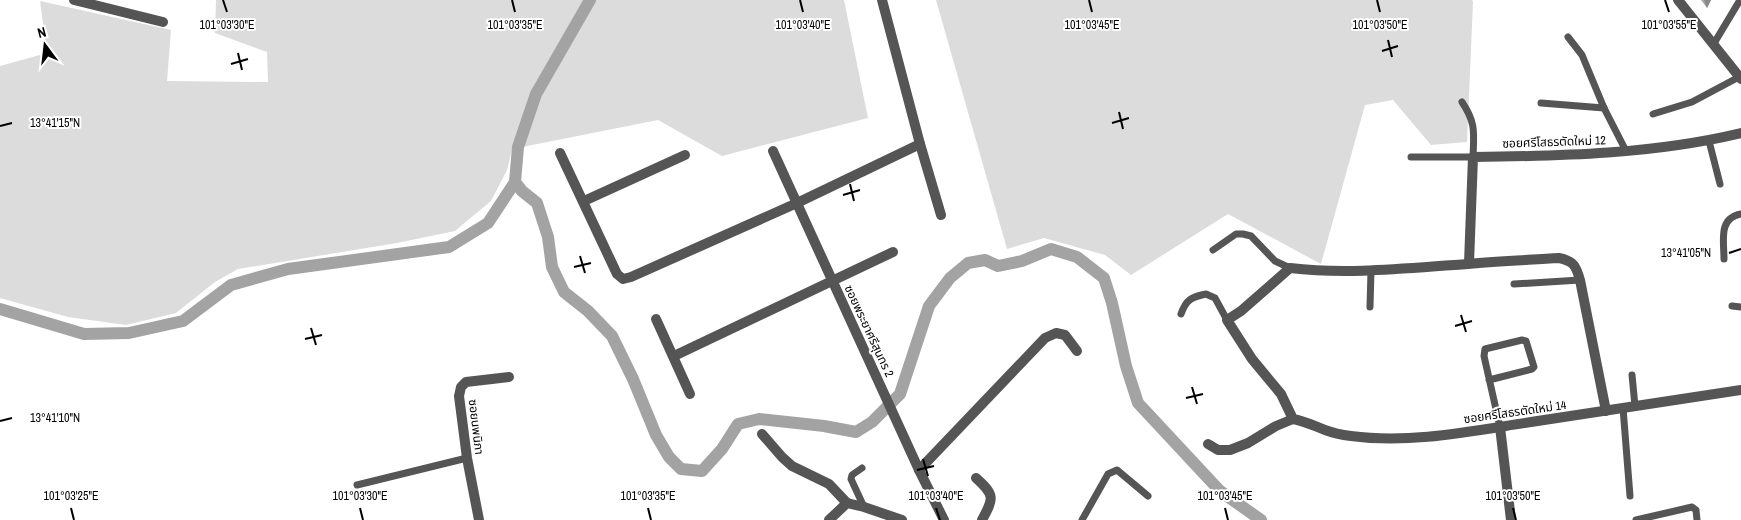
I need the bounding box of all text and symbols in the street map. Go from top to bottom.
text: 101°03'30"E [199,17,255,33]
text: 101°03'35"E [487,17,543,33]
text: 101°03'40"E [775,17,831,33]
text: 101°03'45"E [1064,17,1120,33]
text: 101°03'50"E [1352,17,1408,33]
text: 101°03'55"E [1641,17,1697,33]
north arrow [20,20,70,70]
text: N [35,23,48,42]
text: 13°41'15"N [30,115,80,131]
street label: ซอยศรีโสธรตัดใหม่ 12 [1502,132,1606,152]
text: 13°41'05"N [1661,245,1711,261]
street label: ซอยพระยาศรีสุนทร 2 [841,282,897,380]
street label: ซอยศรีโสธรตัดใหม่ 14 [1463,397,1568,427]
street label: ซอยนพนิภา [465,398,487,456]
text: 13°41'10"N [30,410,80,426]
text: 101°03'25"E [43,488,99,504]
text: 101°03'30"E [332,488,388,504]
text: 101°03'35"E [620,488,676,504]
text: 101°03'40"E [908,488,964,504]
text: 101°03'45"E [1197,488,1253,504]
text: 101°03'50"E [1485,488,1541,504]

